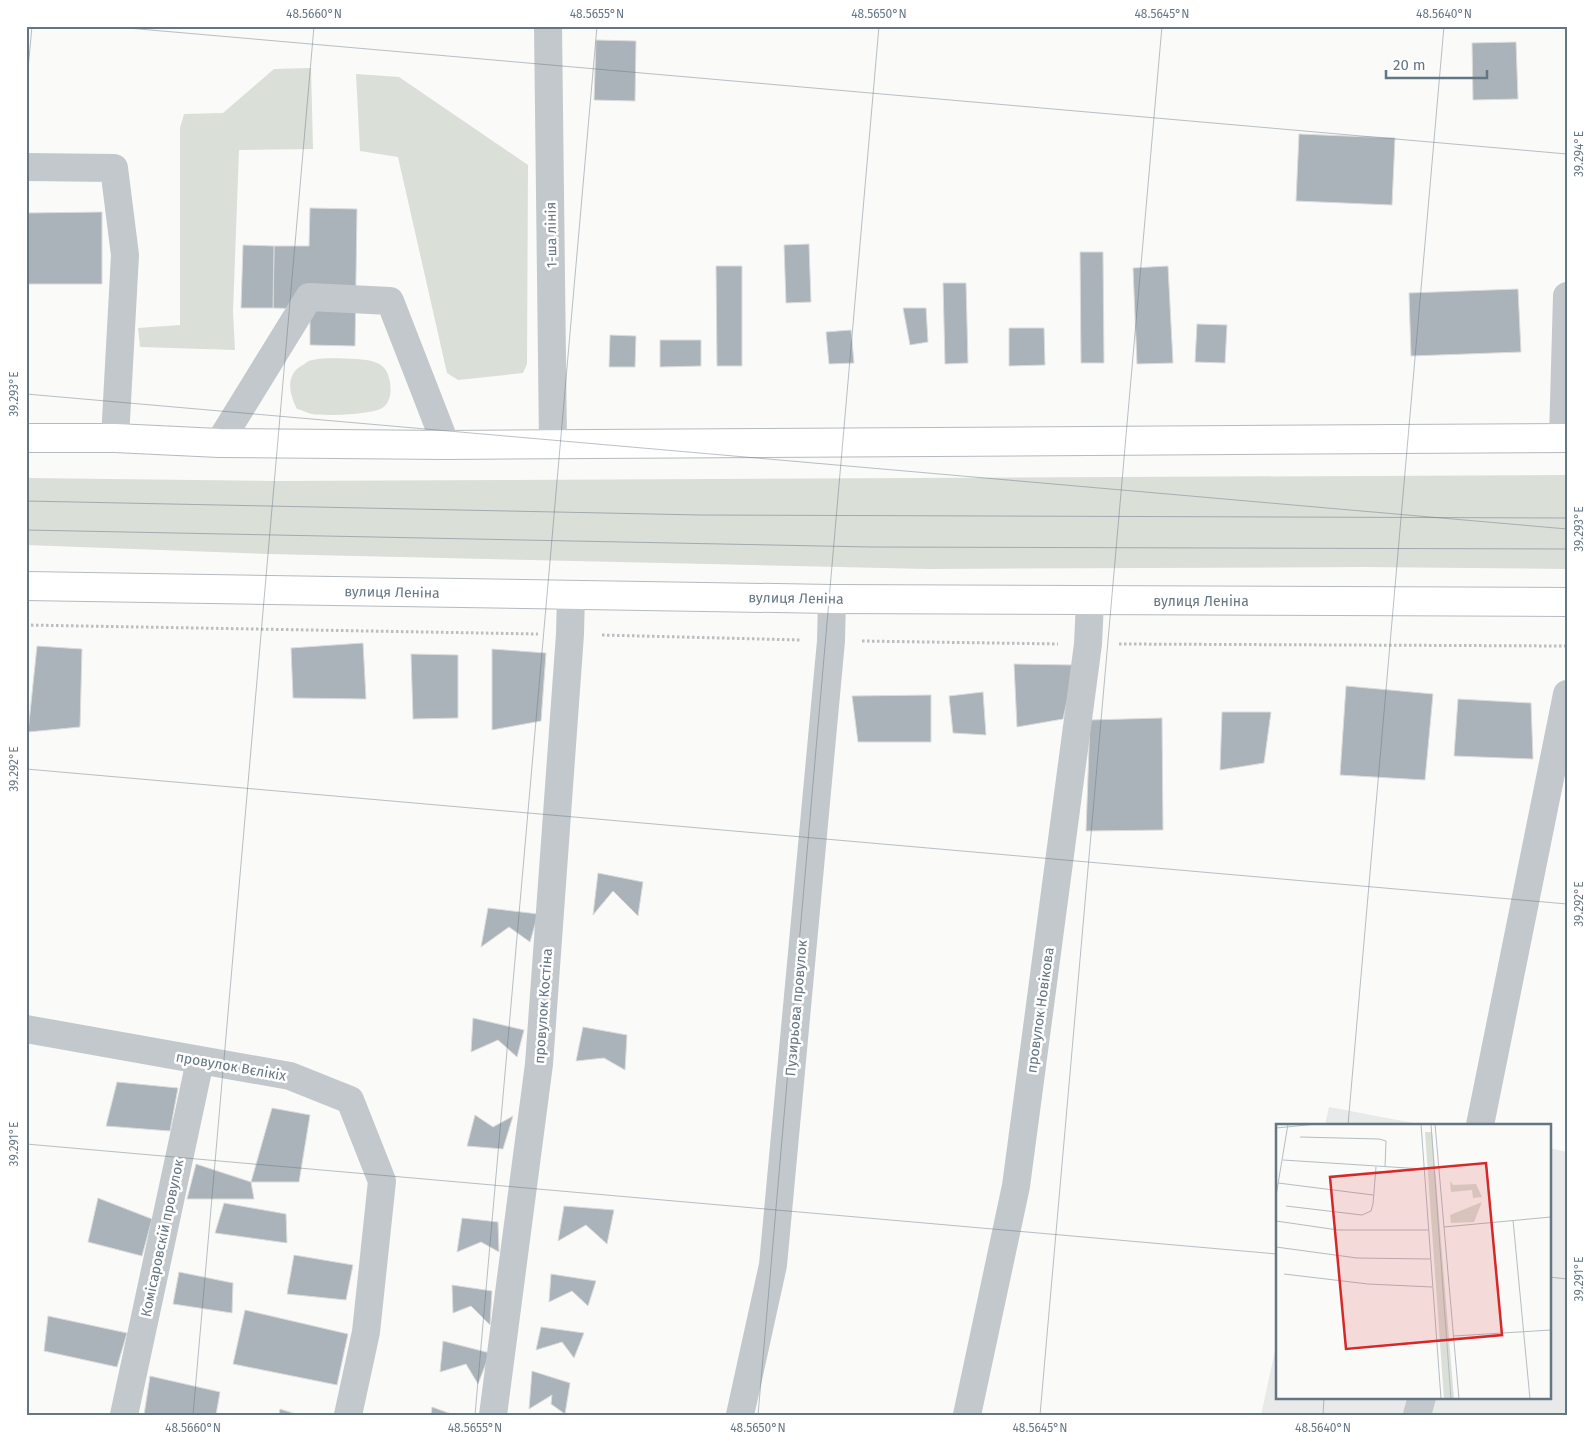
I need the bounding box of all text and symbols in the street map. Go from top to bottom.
text: 48.5660°N [286,7,342,21]
text: 48.5655°N [570,7,624,21]
text: 48.5650°N [851,7,907,21]
text: 48.5645°N [1134,7,1190,21]
text: 48.5640°N [1416,7,1472,21]
scale bar [1386,48,1487,80]
text: 20 m [1393,56,1426,74]
text: 39.294°E [1572,131,1586,177]
street label: 1-ша лінія [542,202,561,268]
text: 39.293°E [7,371,21,417]
text: 39.293°E [1572,506,1586,552]
street label: вулиця Леніна [344,583,440,602]
street label: вулиця Леніна [748,589,844,608]
street label: вулиця Леніна [1153,593,1249,610]
text: 39.292°E [7,746,21,792]
text: 39.292°E [1572,881,1586,927]
street label: Пузирьова провулок [782,938,811,1077]
street label: провулок Новікова [1023,946,1058,1074]
street label: провулок Костіна [531,948,556,1064]
street label: провулок Вєлікіх [174,1048,288,1085]
text: 39.291°E [7,1122,21,1166]
inset map [1276,1124,1550,1398]
street label: Комісаровскій провулок [137,1157,188,1319]
text: 39.291°E [1572,1257,1586,1301]
text: 48.5660°N [165,1421,221,1435]
text: 48.5655°N [448,1421,502,1435]
text: 48.5650°N [730,1421,786,1435]
text: 48.5645°N [1012,1421,1068,1435]
text: 48.5640°N [1295,1421,1351,1435]

